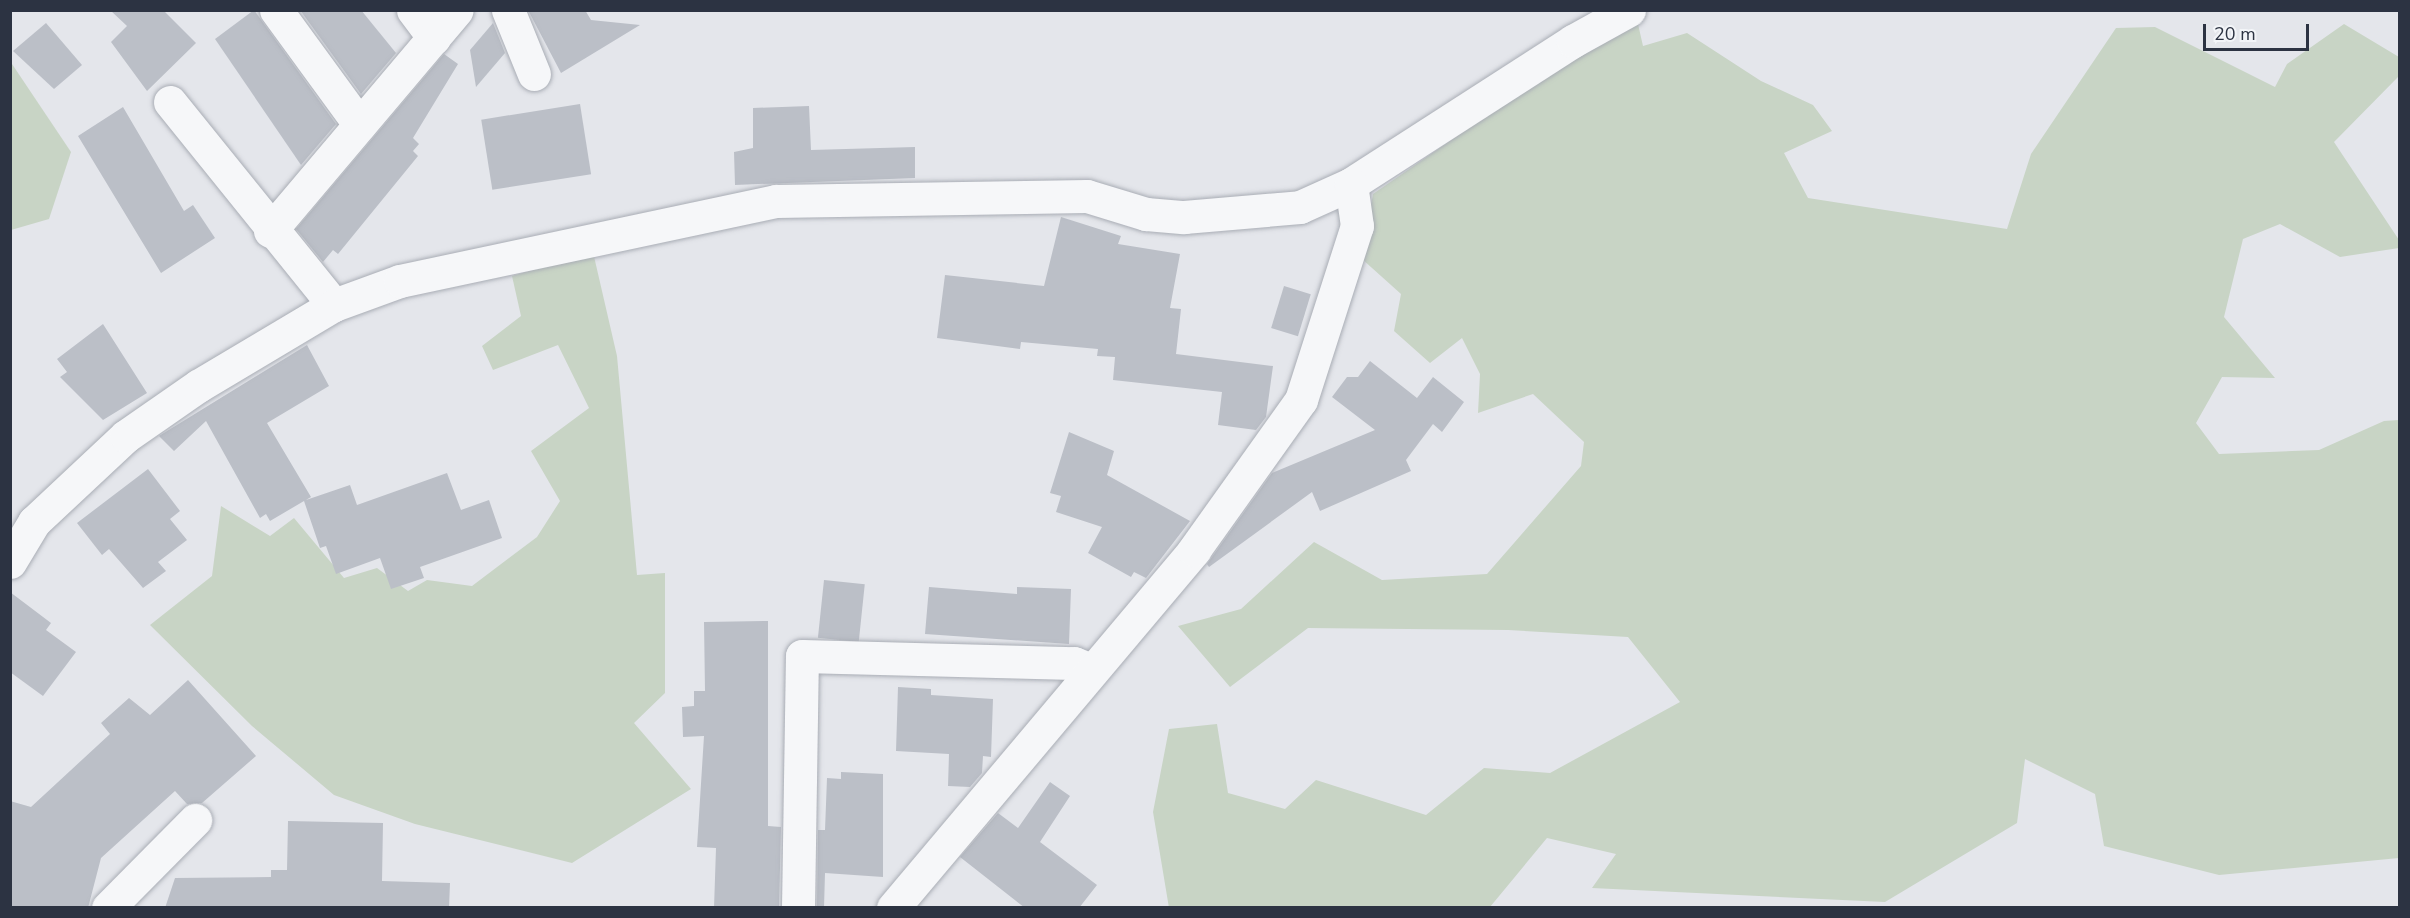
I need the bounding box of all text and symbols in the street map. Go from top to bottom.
scale bar [2206,12,2312,50]
text: 20 m [2214,22,2256,46]

